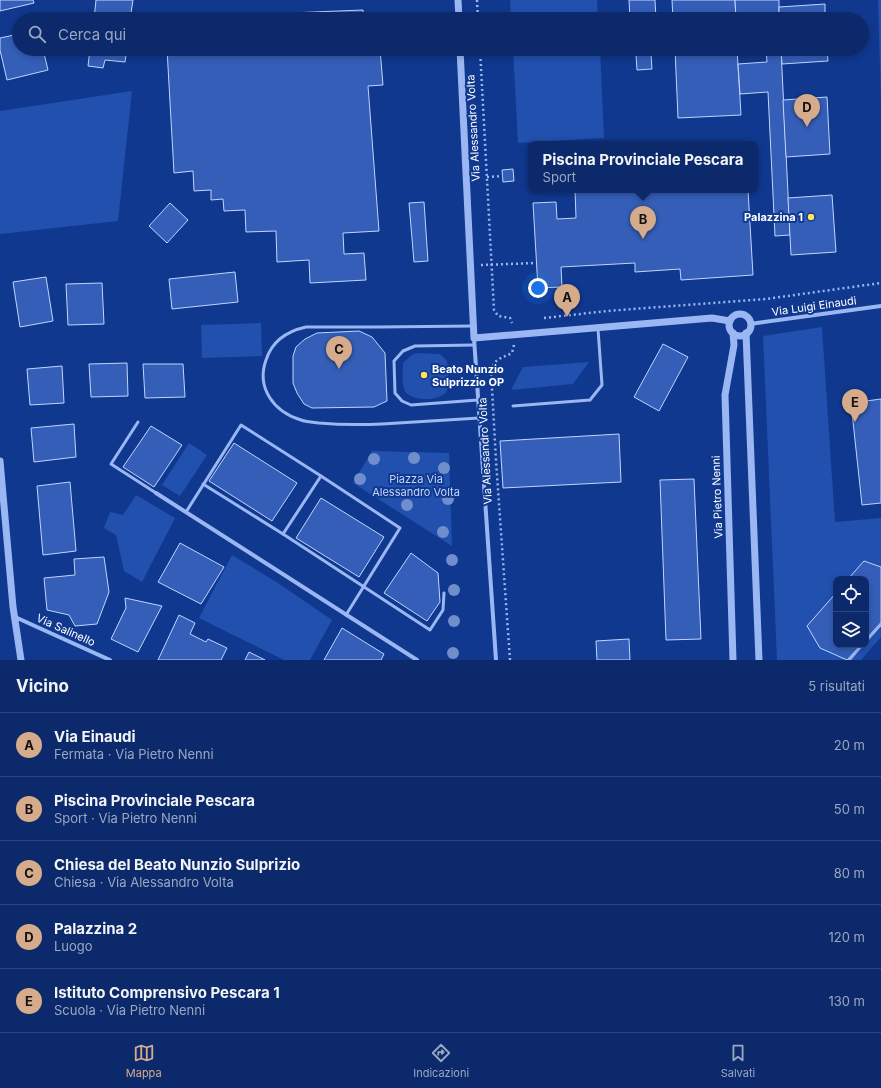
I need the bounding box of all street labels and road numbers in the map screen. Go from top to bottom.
street label: Via Alessandro Volta [463,74,483,182]
street label: Via Luigi Einaudi [771,293,857,319]
street label: Via Alessandro Volta [475,397,495,505]
street label: Via Pietro Nenni [709,455,725,539]
street label: Via Salinello [34,611,98,649]

